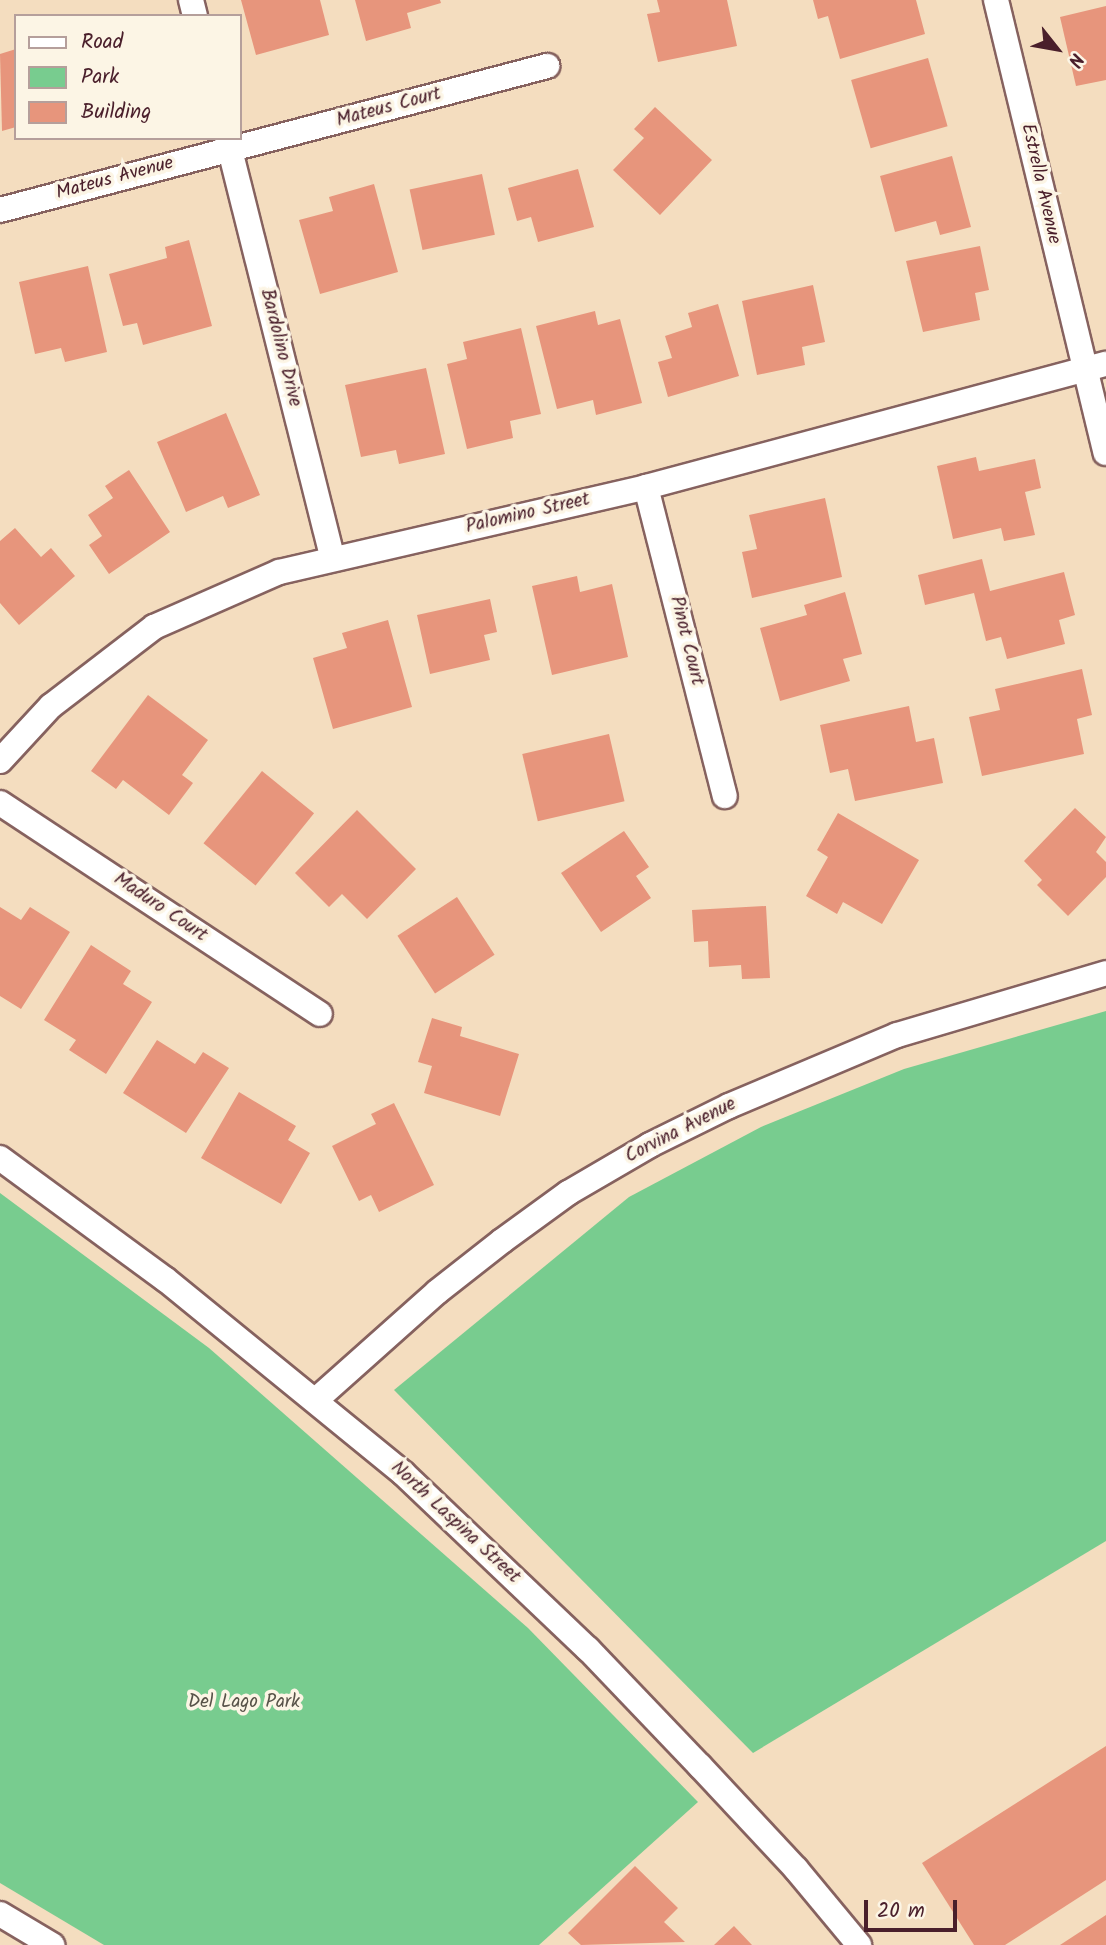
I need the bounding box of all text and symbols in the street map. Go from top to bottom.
legend [14,14,242,140]
north arrow [1022,14,1092,84]
text: Road [81,26,123,59]
text: N [1059,47,1091,73]
text: Park [81,61,119,94]
street label: Mateus Court [334,83,444,133]
text: Building [81,96,151,129]
street label: Estrella Avenue [1015,121,1065,247]
street label: Mateus Avenue [54,152,176,206]
street label: Bardolino Drive [254,287,306,409]
street label: Palomino Street [464,489,592,539]
street label: Pinot Court [664,594,708,688]
street label: Maduro Court [109,868,211,948]
street label: Corvina Avenue [622,1093,740,1169]
street label: North Laspina Street [386,1457,524,1589]
park label: Del Lago Park [188,1692,300,1714]
scale bar [868,1885,961,1929]
text: 20 m [877,1895,925,1928]

